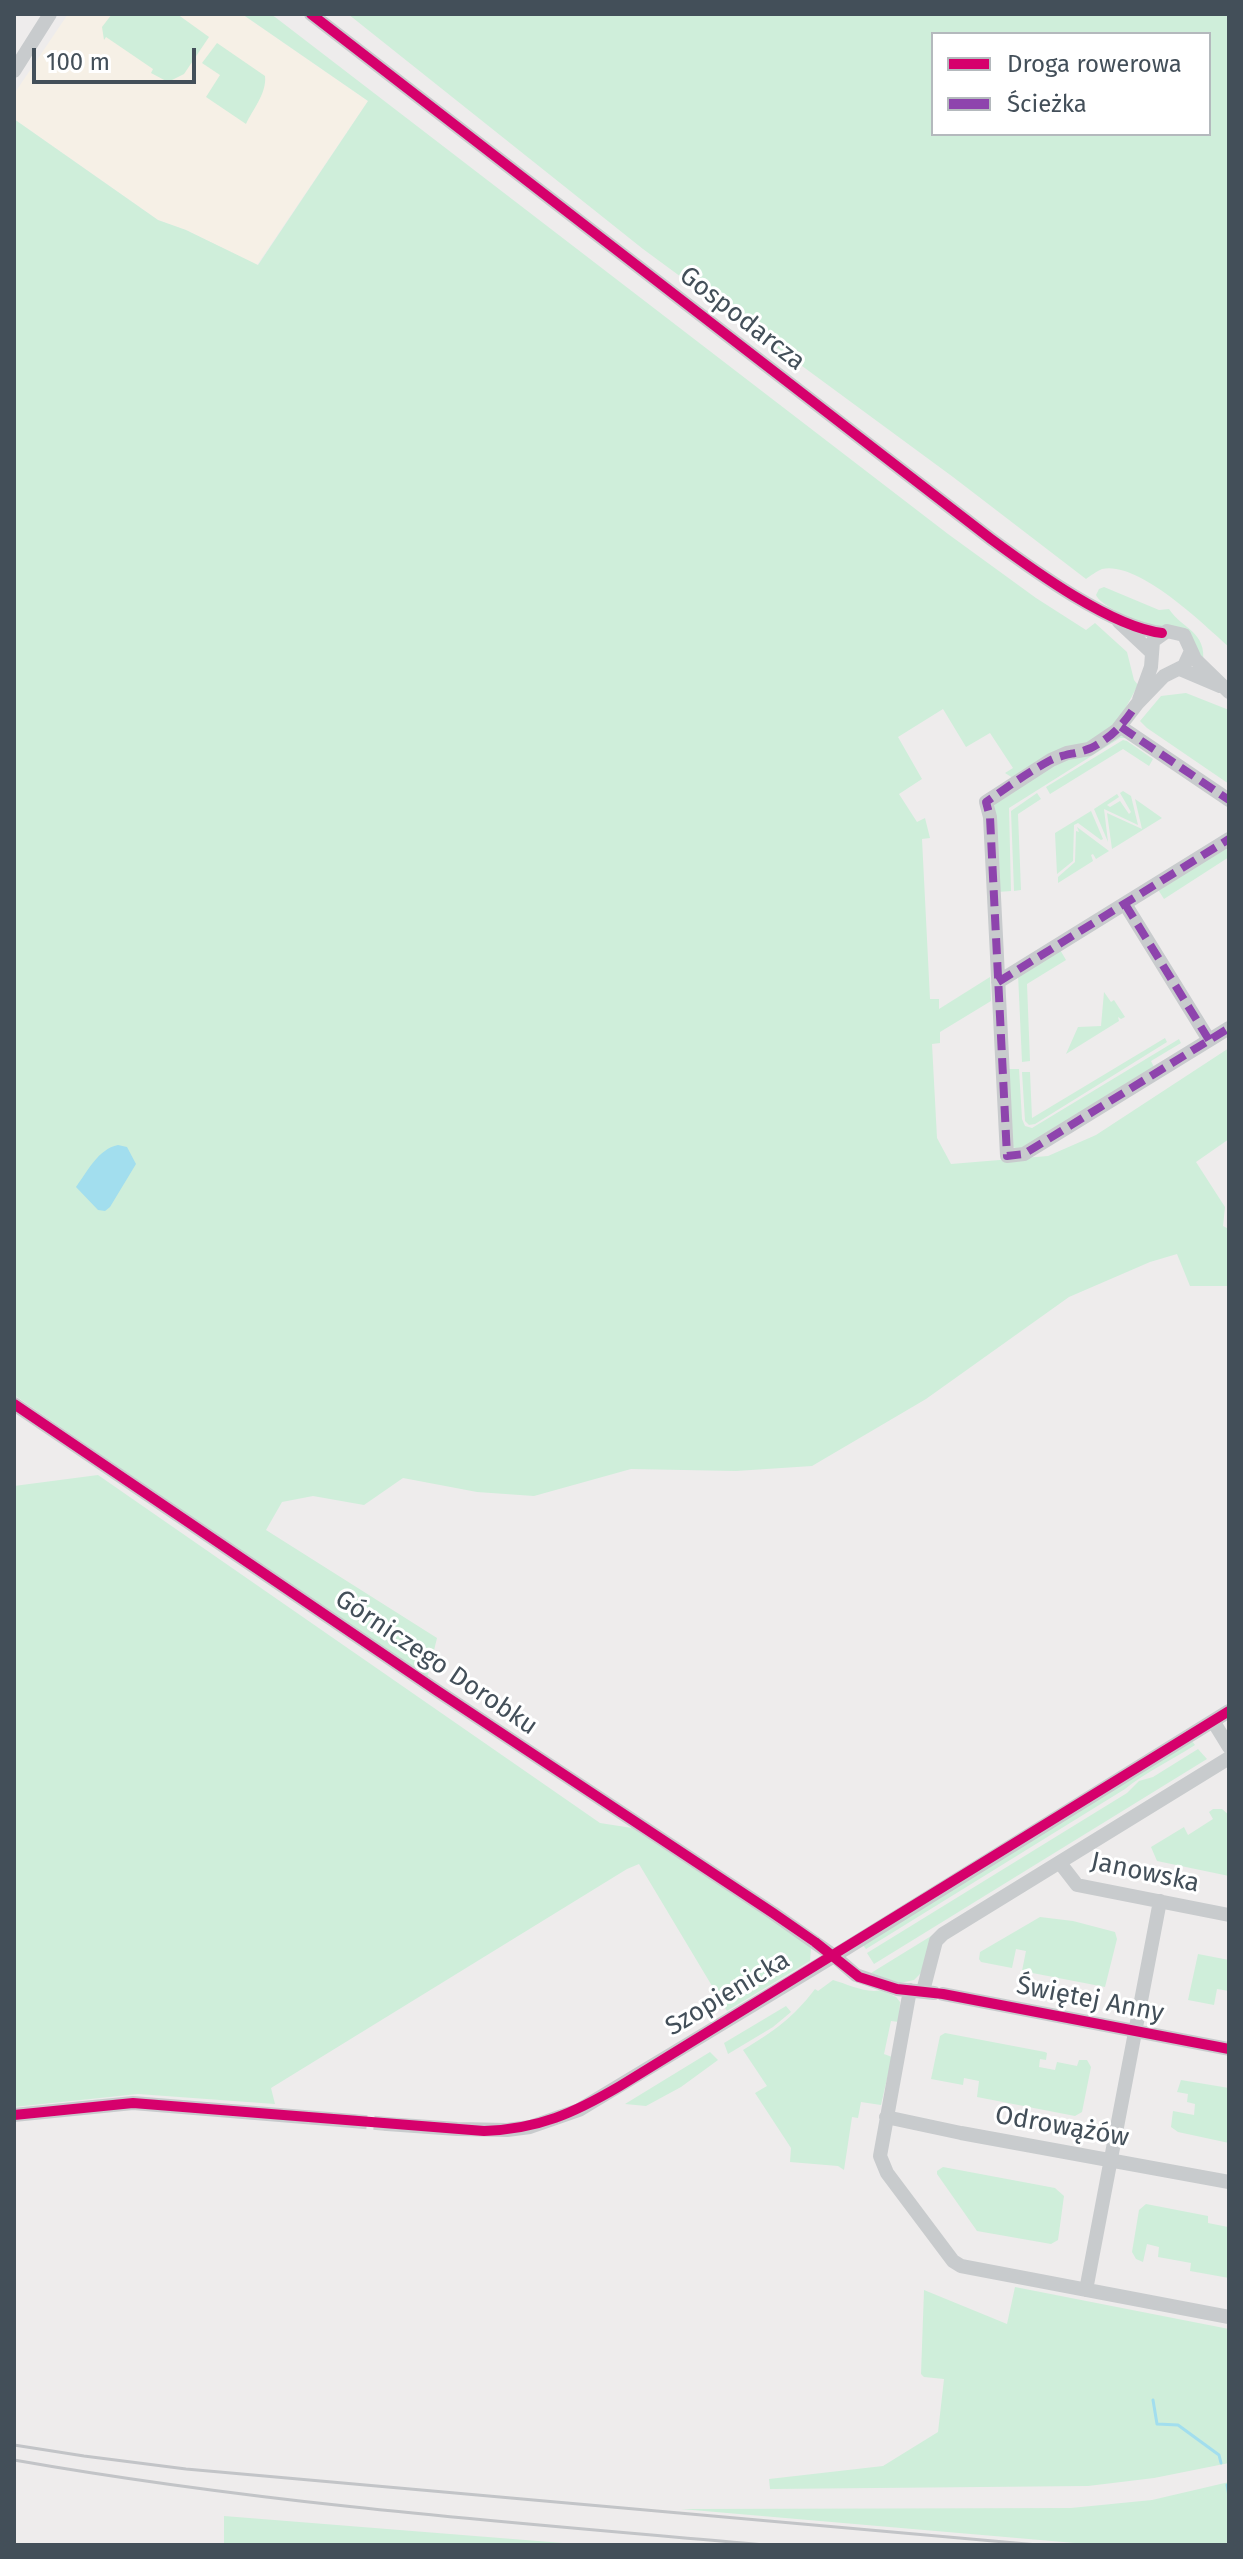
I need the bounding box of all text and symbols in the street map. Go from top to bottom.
scale bar [36,32,200,82]
legend [931,32,1211,136]
text: 100 m [46,48,110,76]
text: Droga rowerowa [1007,50,1182,78]
text: Ścieżka [1007,90,1087,118]
street label: Gospodarcza [673,260,811,378]
street label: Górniczego Dorobku [329,1584,543,1742]
street label: Janowska [1088,1846,1202,1900]
street label: Szopienicka [660,1945,796,2043]
street label: Świętej Anny [1014,1970,1166,2030]
street label: Odrowążów [993,2100,1131,2154]

